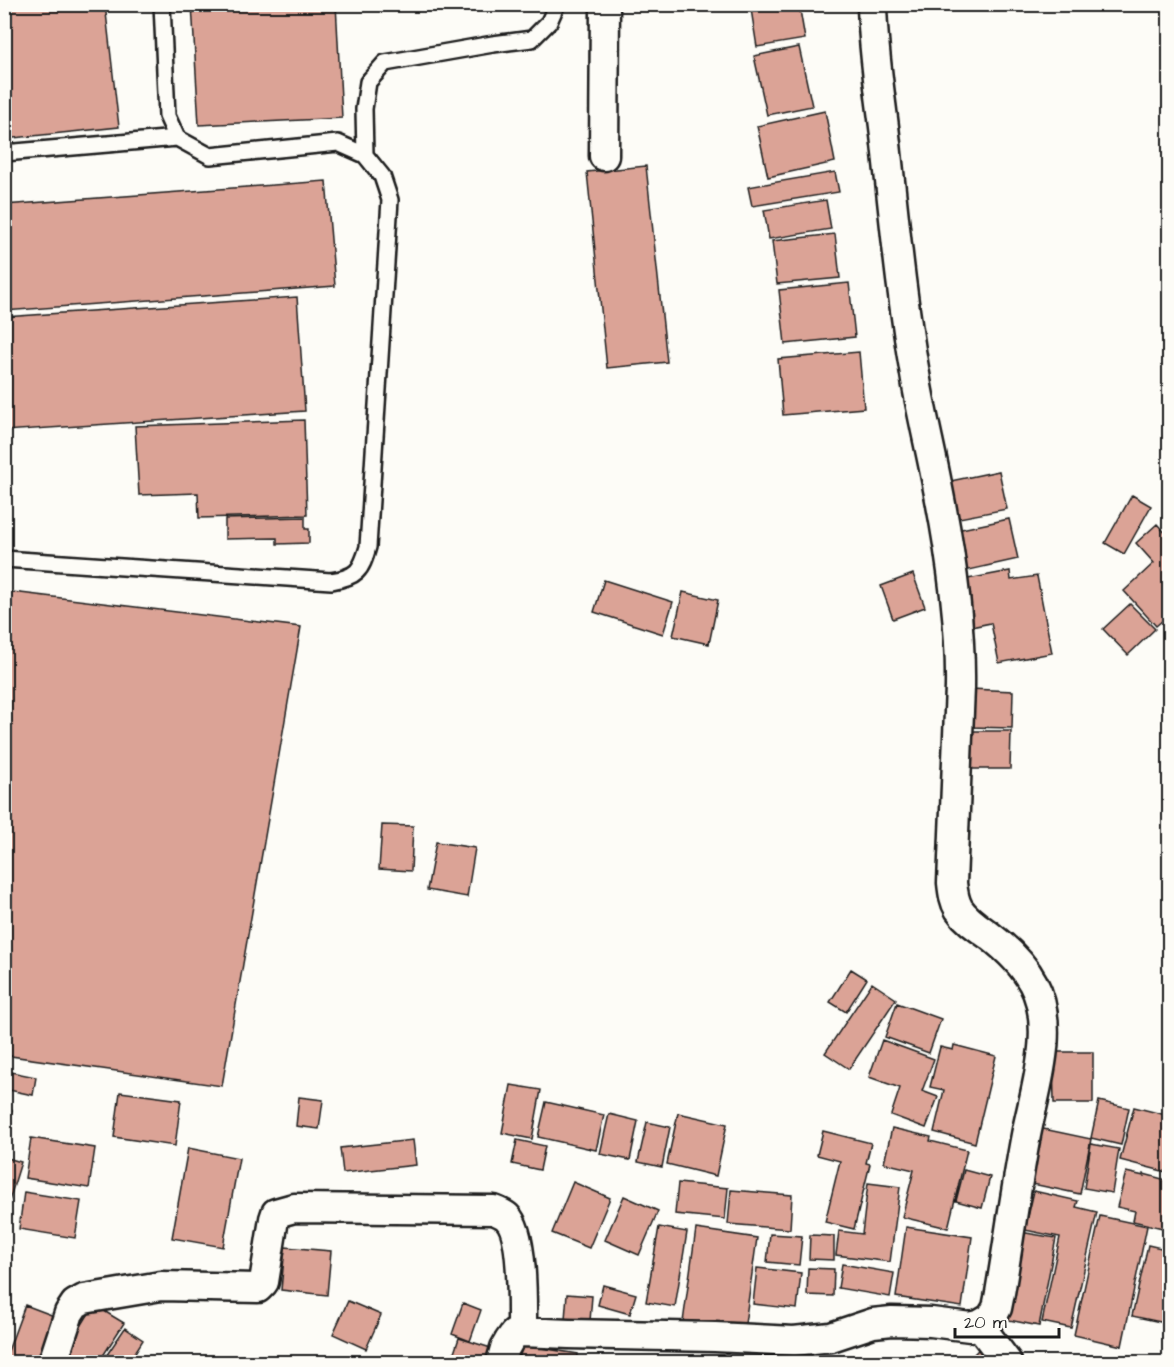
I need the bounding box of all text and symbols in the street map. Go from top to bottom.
scale bar [955,1301,1058,1339]
text: 20 m [964,1310,1007,1335]

